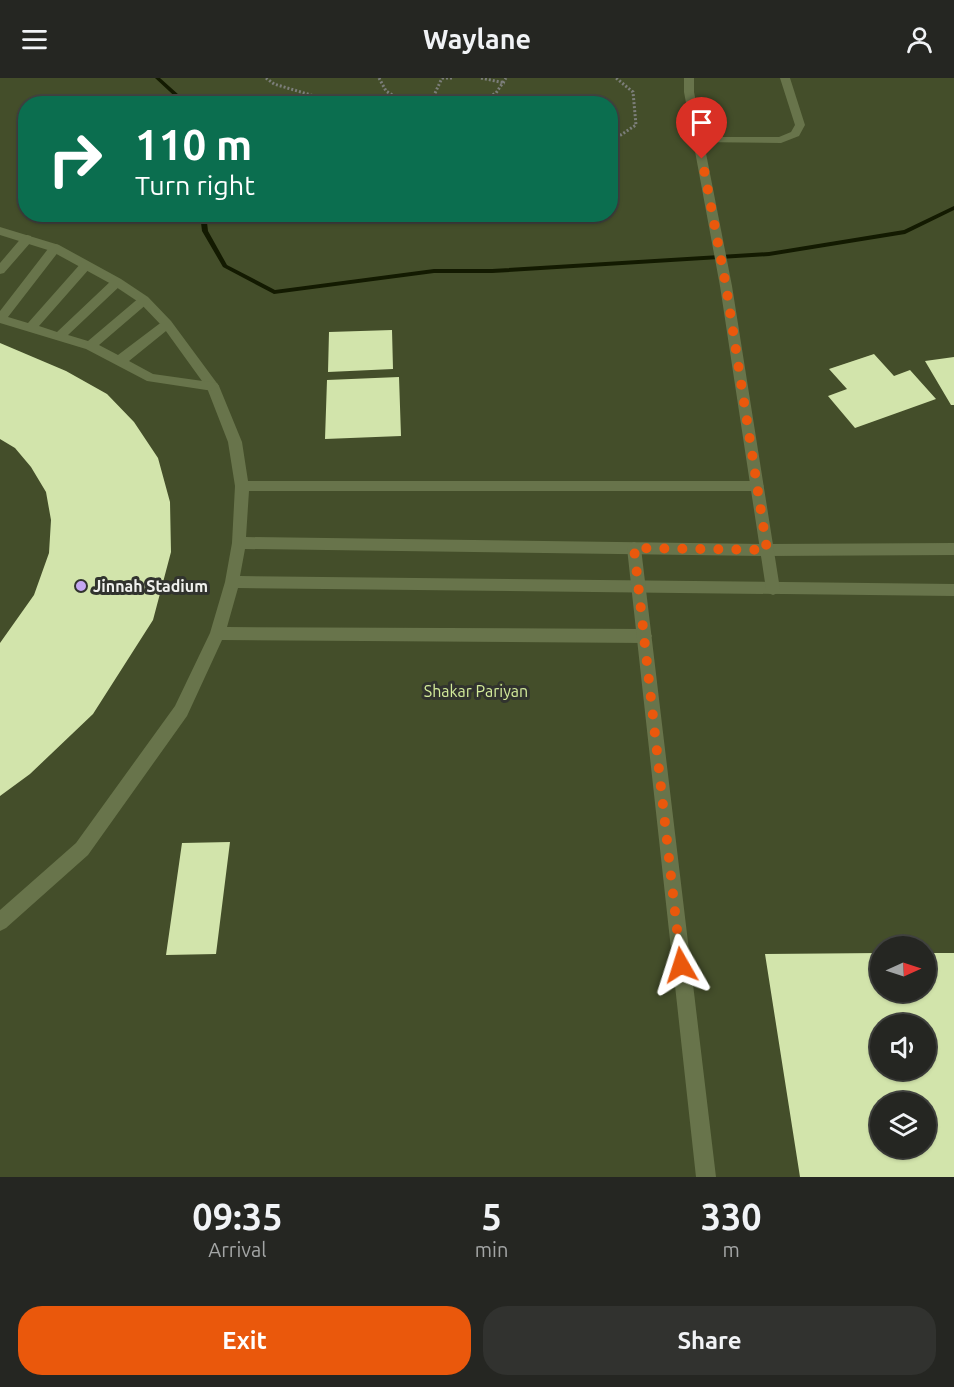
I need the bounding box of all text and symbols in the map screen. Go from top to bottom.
icon: menu [18,23,51,56]
icon: person [903,23,936,56]
text: Waylane [423,24,531,54]
pin [676,97,727,159]
icon: arrive [685,106,718,139]
icon: right [36,120,114,198]
text: 110 m [135,121,252,168]
text: Turn right [135,170,255,200]
place label: Jinnah Stadium [93,577,208,595]
marker: Jinnah Stadium [74,579,88,593]
park label: Shakar Pariyan [424,682,528,700]
position arrow [649,933,713,997]
north arrow [870,936,936,1002]
map controls [870,936,936,1158]
button: sound [870,1014,936,1080]
button: layers [870,1092,936,1158]
text: 09:35 [192,1196,282,1237]
text: 5 [481,1196,502,1237]
text: 330 [701,1196,762,1237]
text: Arrival [208,1238,267,1261]
text: min [475,1238,508,1261]
text: m [723,1238,740,1261]
button: Exit [18,1306,471,1375]
button: Share [483,1306,936,1375]

